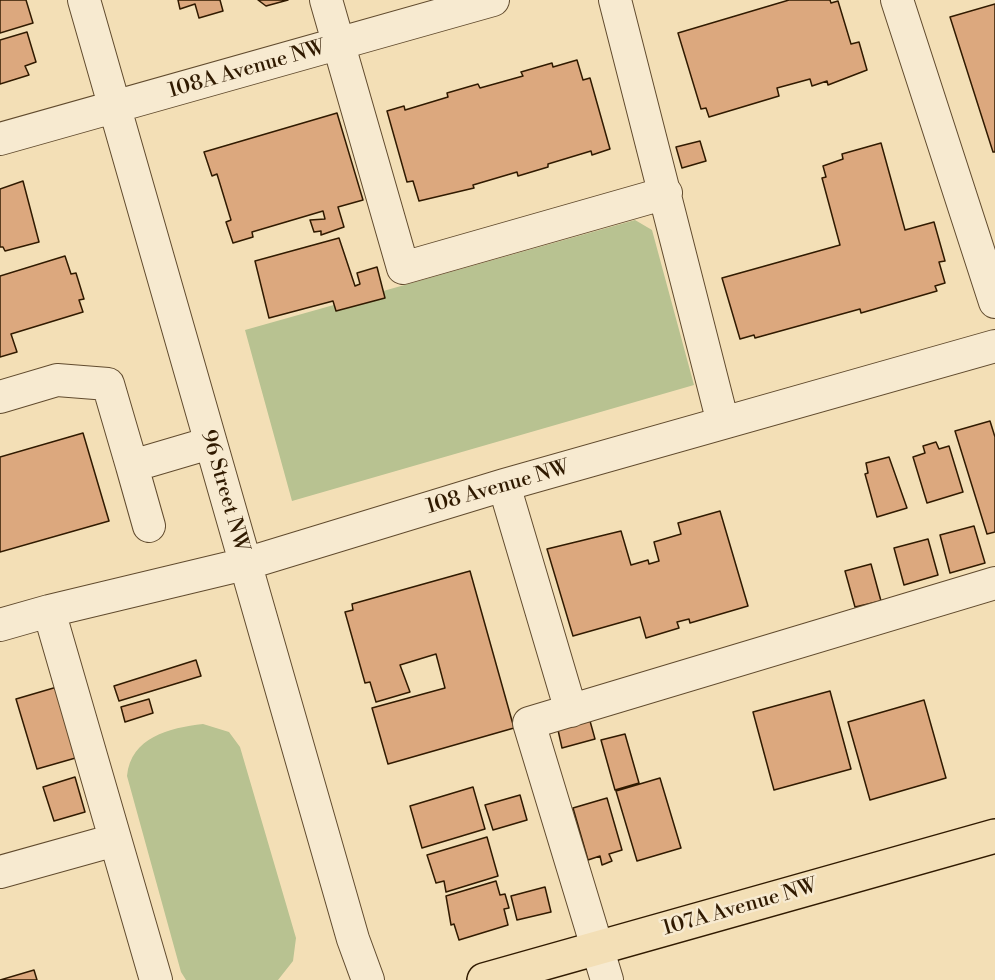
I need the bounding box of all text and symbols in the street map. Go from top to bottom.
street label: 108A Avenue NW [166,36,328,104]
street label: 96 Street NW [195,427,253,555]
street label: 108 Avenue NW [424,456,572,520]
street label: 107A Avenue NW [660,874,820,942]

